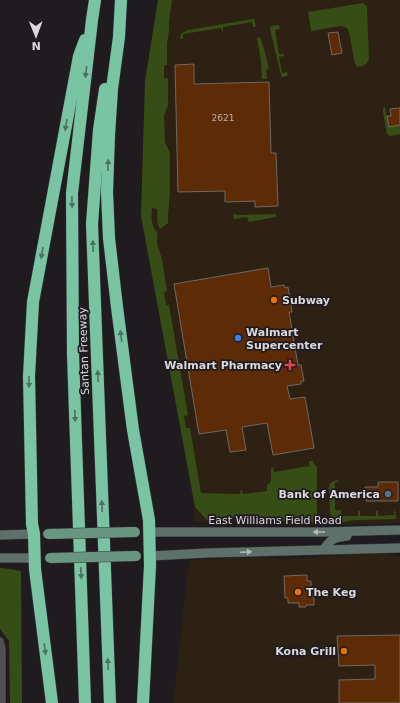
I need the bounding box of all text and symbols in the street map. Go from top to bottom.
north arrow [16,16,56,56]
text: N [31,39,41,52]
one-way arrow [82,66,89,78]
house number: 2621 [212,113,234,123]
one-way arrow [63,119,69,131]
one-way arrow [105,158,111,171]
one-way arrow [69,196,75,209]
one-way arrow [90,239,96,252]
one-way arrow [39,247,45,259]
place label: Subway [282,294,330,307]
marker: Subway [269,295,279,305]
street label: Santan Freeway [76,306,92,395]
place label: Walmart Supercenter [246,326,323,352]
one-way arrow [118,330,124,342]
marker: Walmart Supercenter [233,333,243,343]
place label: Walmart Pharmacy [164,359,282,372]
marker: Walmart Pharmacy [285,360,295,370]
one-way arrow [94,370,101,382]
one-way arrow [26,376,32,389]
one-way arrow [72,410,78,423]
place label: Bank of America [278,488,380,501]
marker: Bank of America [383,489,393,499]
one-way arrow [99,500,106,512]
street label: East Williams Field Road [208,514,342,527]
one-way arrow [312,529,325,535]
one-way arrow [240,549,253,555]
one-way arrow [77,567,84,579]
place label: The Keg [306,586,356,599]
marker: The Keg [293,587,303,597]
one-way arrow [42,643,48,655]
place label: Kona Grill [275,645,336,658]
marker: Kona Grill [339,646,349,656]
one-way arrow [105,657,111,670]

